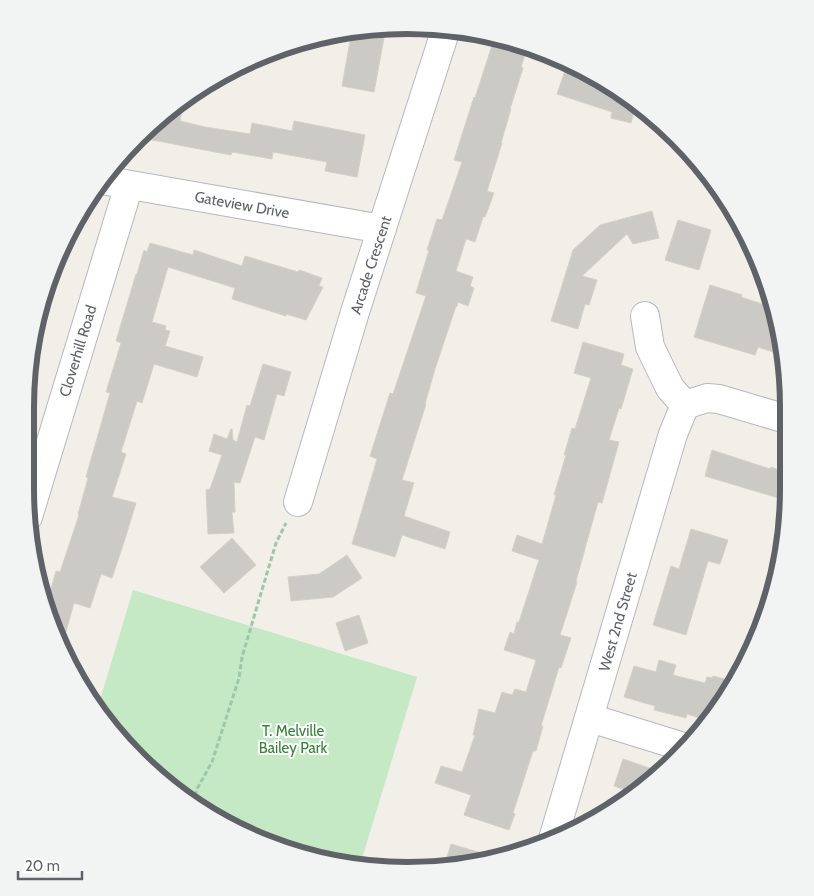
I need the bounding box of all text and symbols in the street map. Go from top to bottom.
street label: Gateview Drive [193,188,291,222]
street label: Arcade Crescent [347,213,395,317]
street label: Cloverhill Road [56,303,100,399]
street label: West 2nd Street [595,570,641,674]
park label: T. Melville Bailey Park [259,722,327,757]
scale bar [18,848,81,880]
text: 20 m [25,857,60,875]

